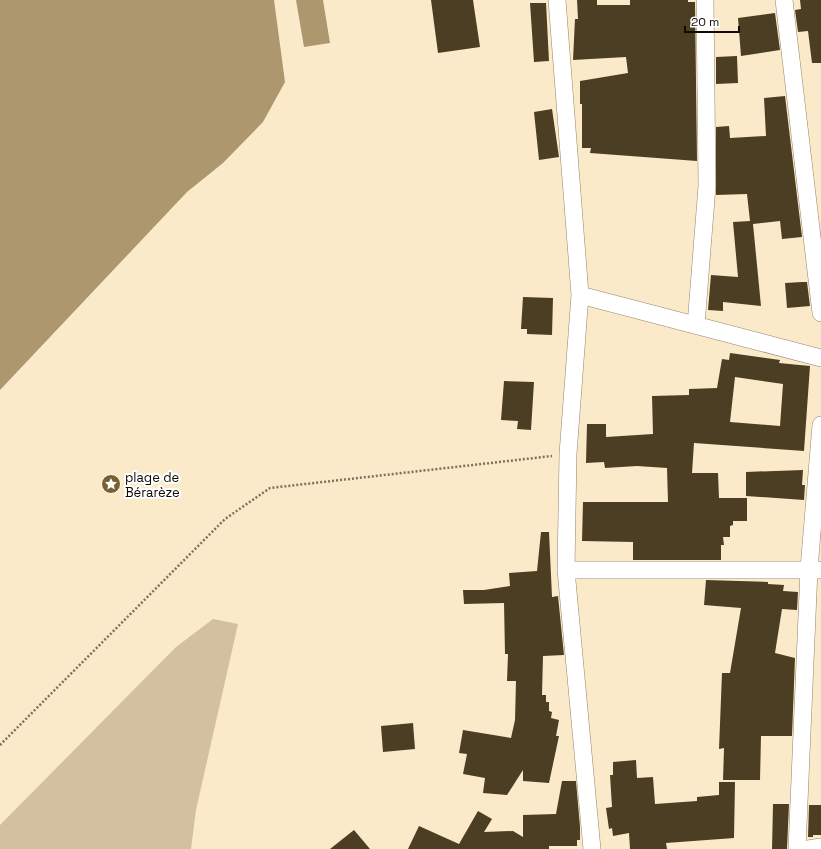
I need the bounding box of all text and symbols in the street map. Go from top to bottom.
scale bar [685,8,739,34]
text: 20 m [691,14,719,30]
place label: plage de Bérarèze [125,469,180,501]
place icon: plage de Bérarèze [100,473,122,495]

